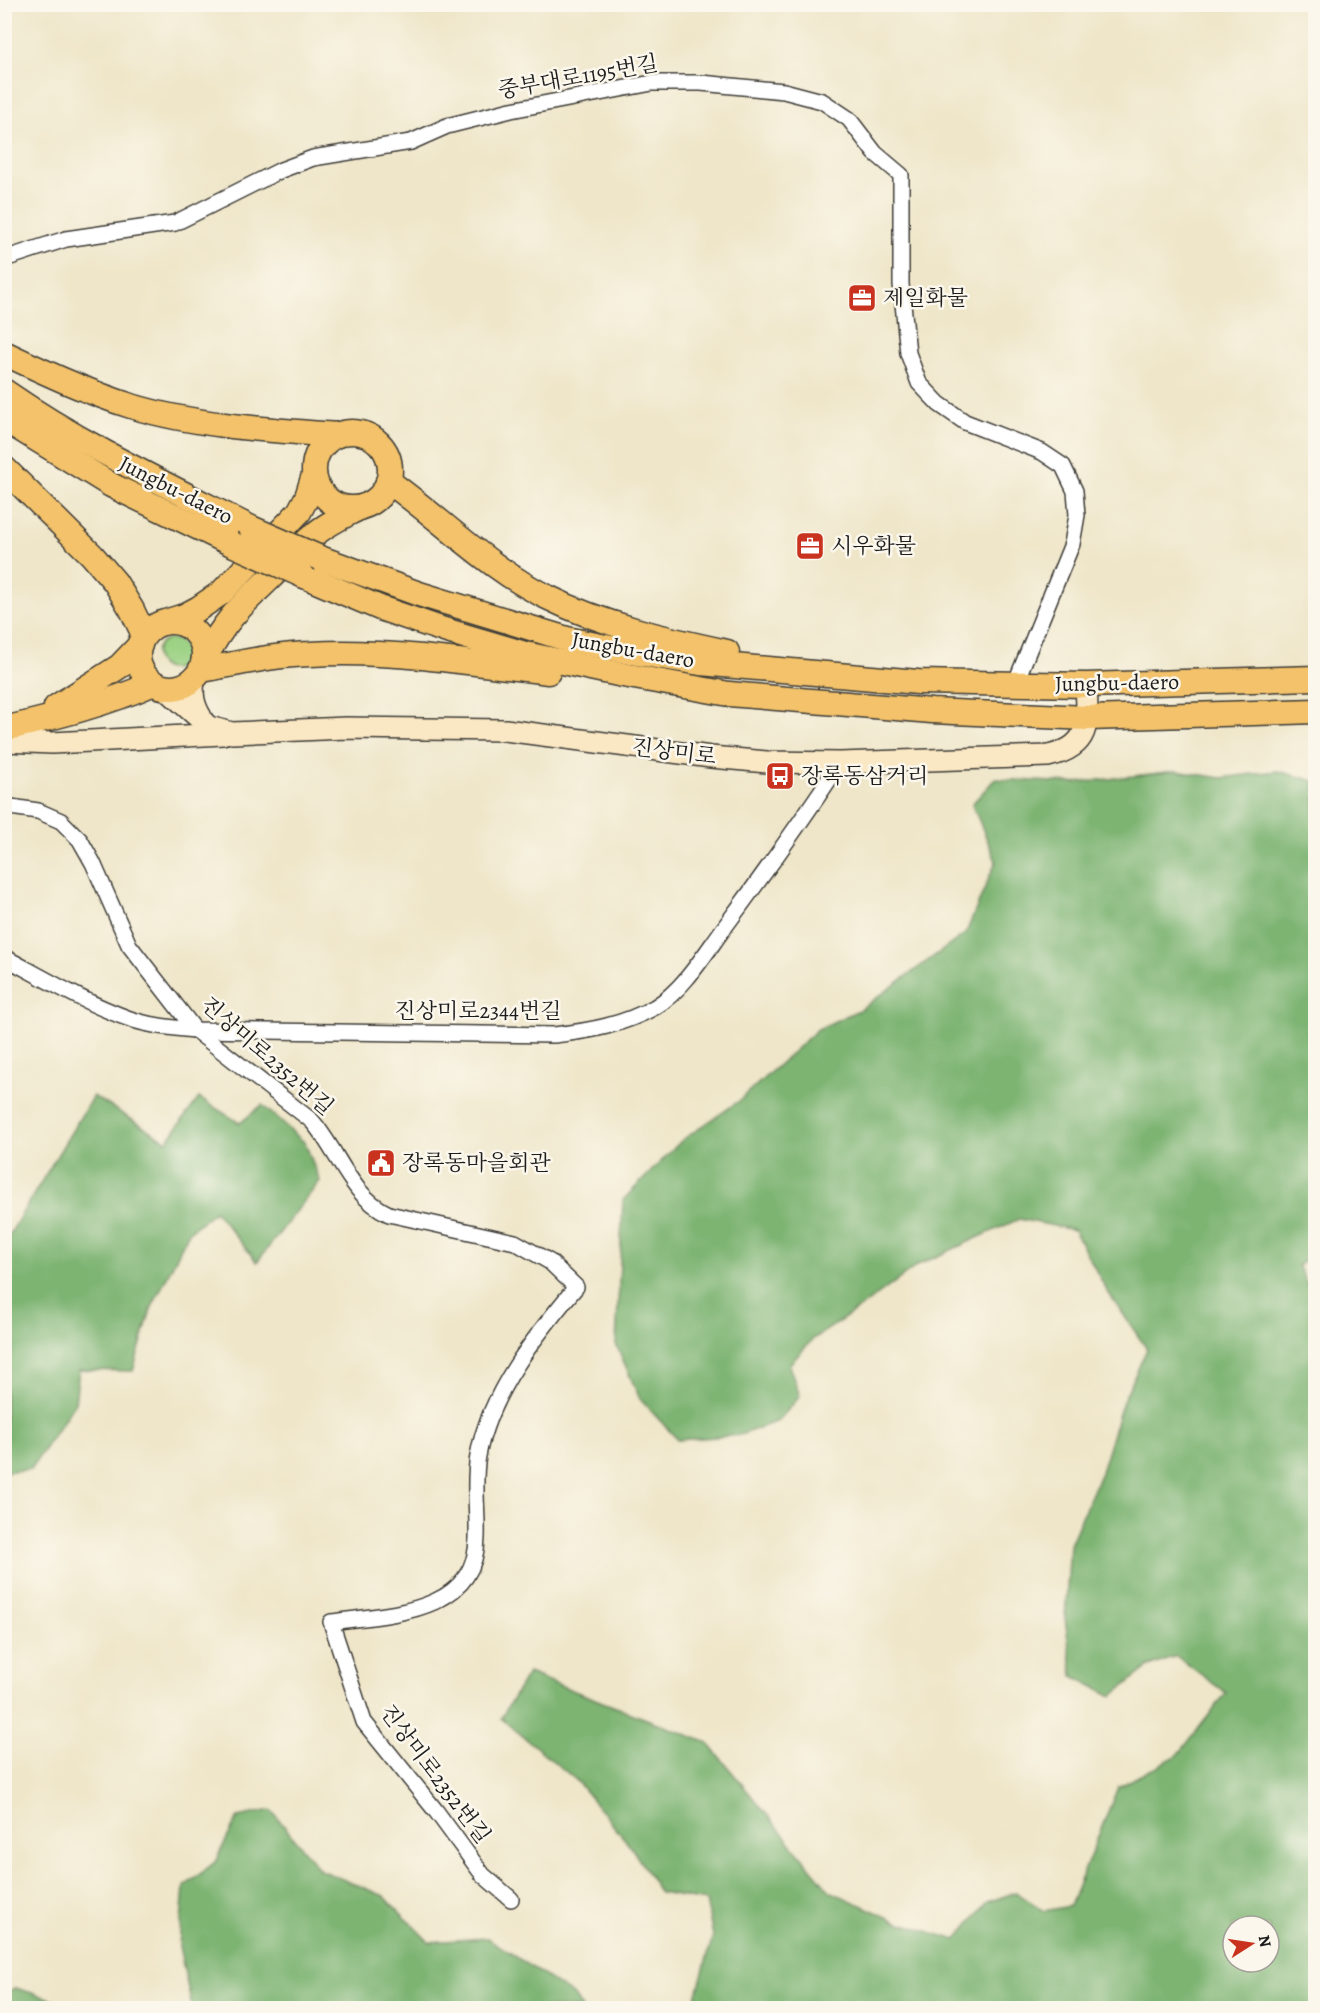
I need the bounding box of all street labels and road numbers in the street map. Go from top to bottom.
street label: 중부대로1195번길 [496,48,660,106]
street label: Jungbu-daero [114,448,238,532]
street label: Jungbu-daero [569,624,697,676]
street label: Jungbu-daero [1055,667,1179,699]
street label: 진상미로 [630,732,718,772]
street label: 진상미로2352번길 [194,990,340,1122]
street label: 진상미로2344번길 [394,996,562,1026]
street label: 진상미로2352번길 [373,1698,497,1850]

